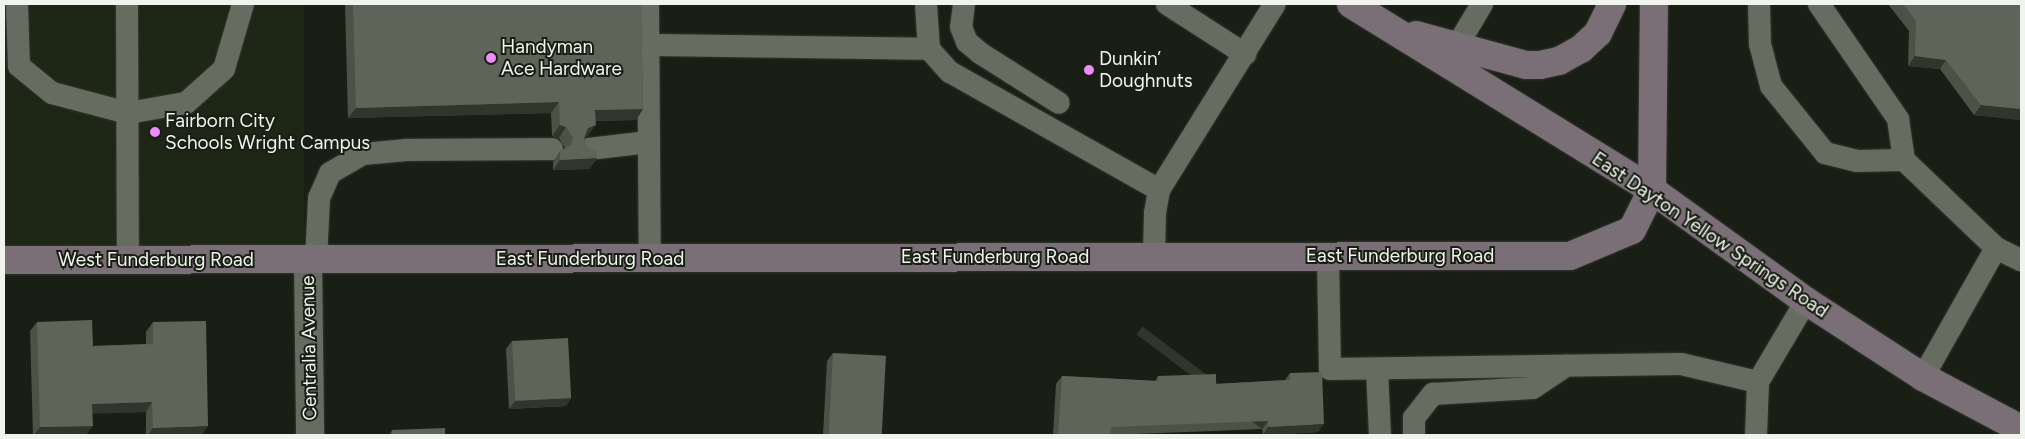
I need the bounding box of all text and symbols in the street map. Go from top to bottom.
place label: Handyman Ace Hardware [501,36,622,80]
place label: Dunkin’ Doughnuts [1099,48,1193,92]
marker: Handyman Ace Hardware [485,52,497,64]
marker: Dunkin’ Doughnuts [1083,64,1095,76]
place label: Fairborn City Schools Wright Campus [165,110,370,154]
marker: Fairborn City Schools Wright Campus [149,126,161,138]
street label: East Dayton Yellow Springs Road [1588,147,1832,323]
street label: East Funderburg Road [1306,245,1494,267]
street label: East Funderburg Road [901,246,1089,268]
street label: East Funderburg Road [496,248,684,270]
street label: West Funderburg Road [58,249,254,271]
street label: Centralia Avenue [296,275,322,421]

